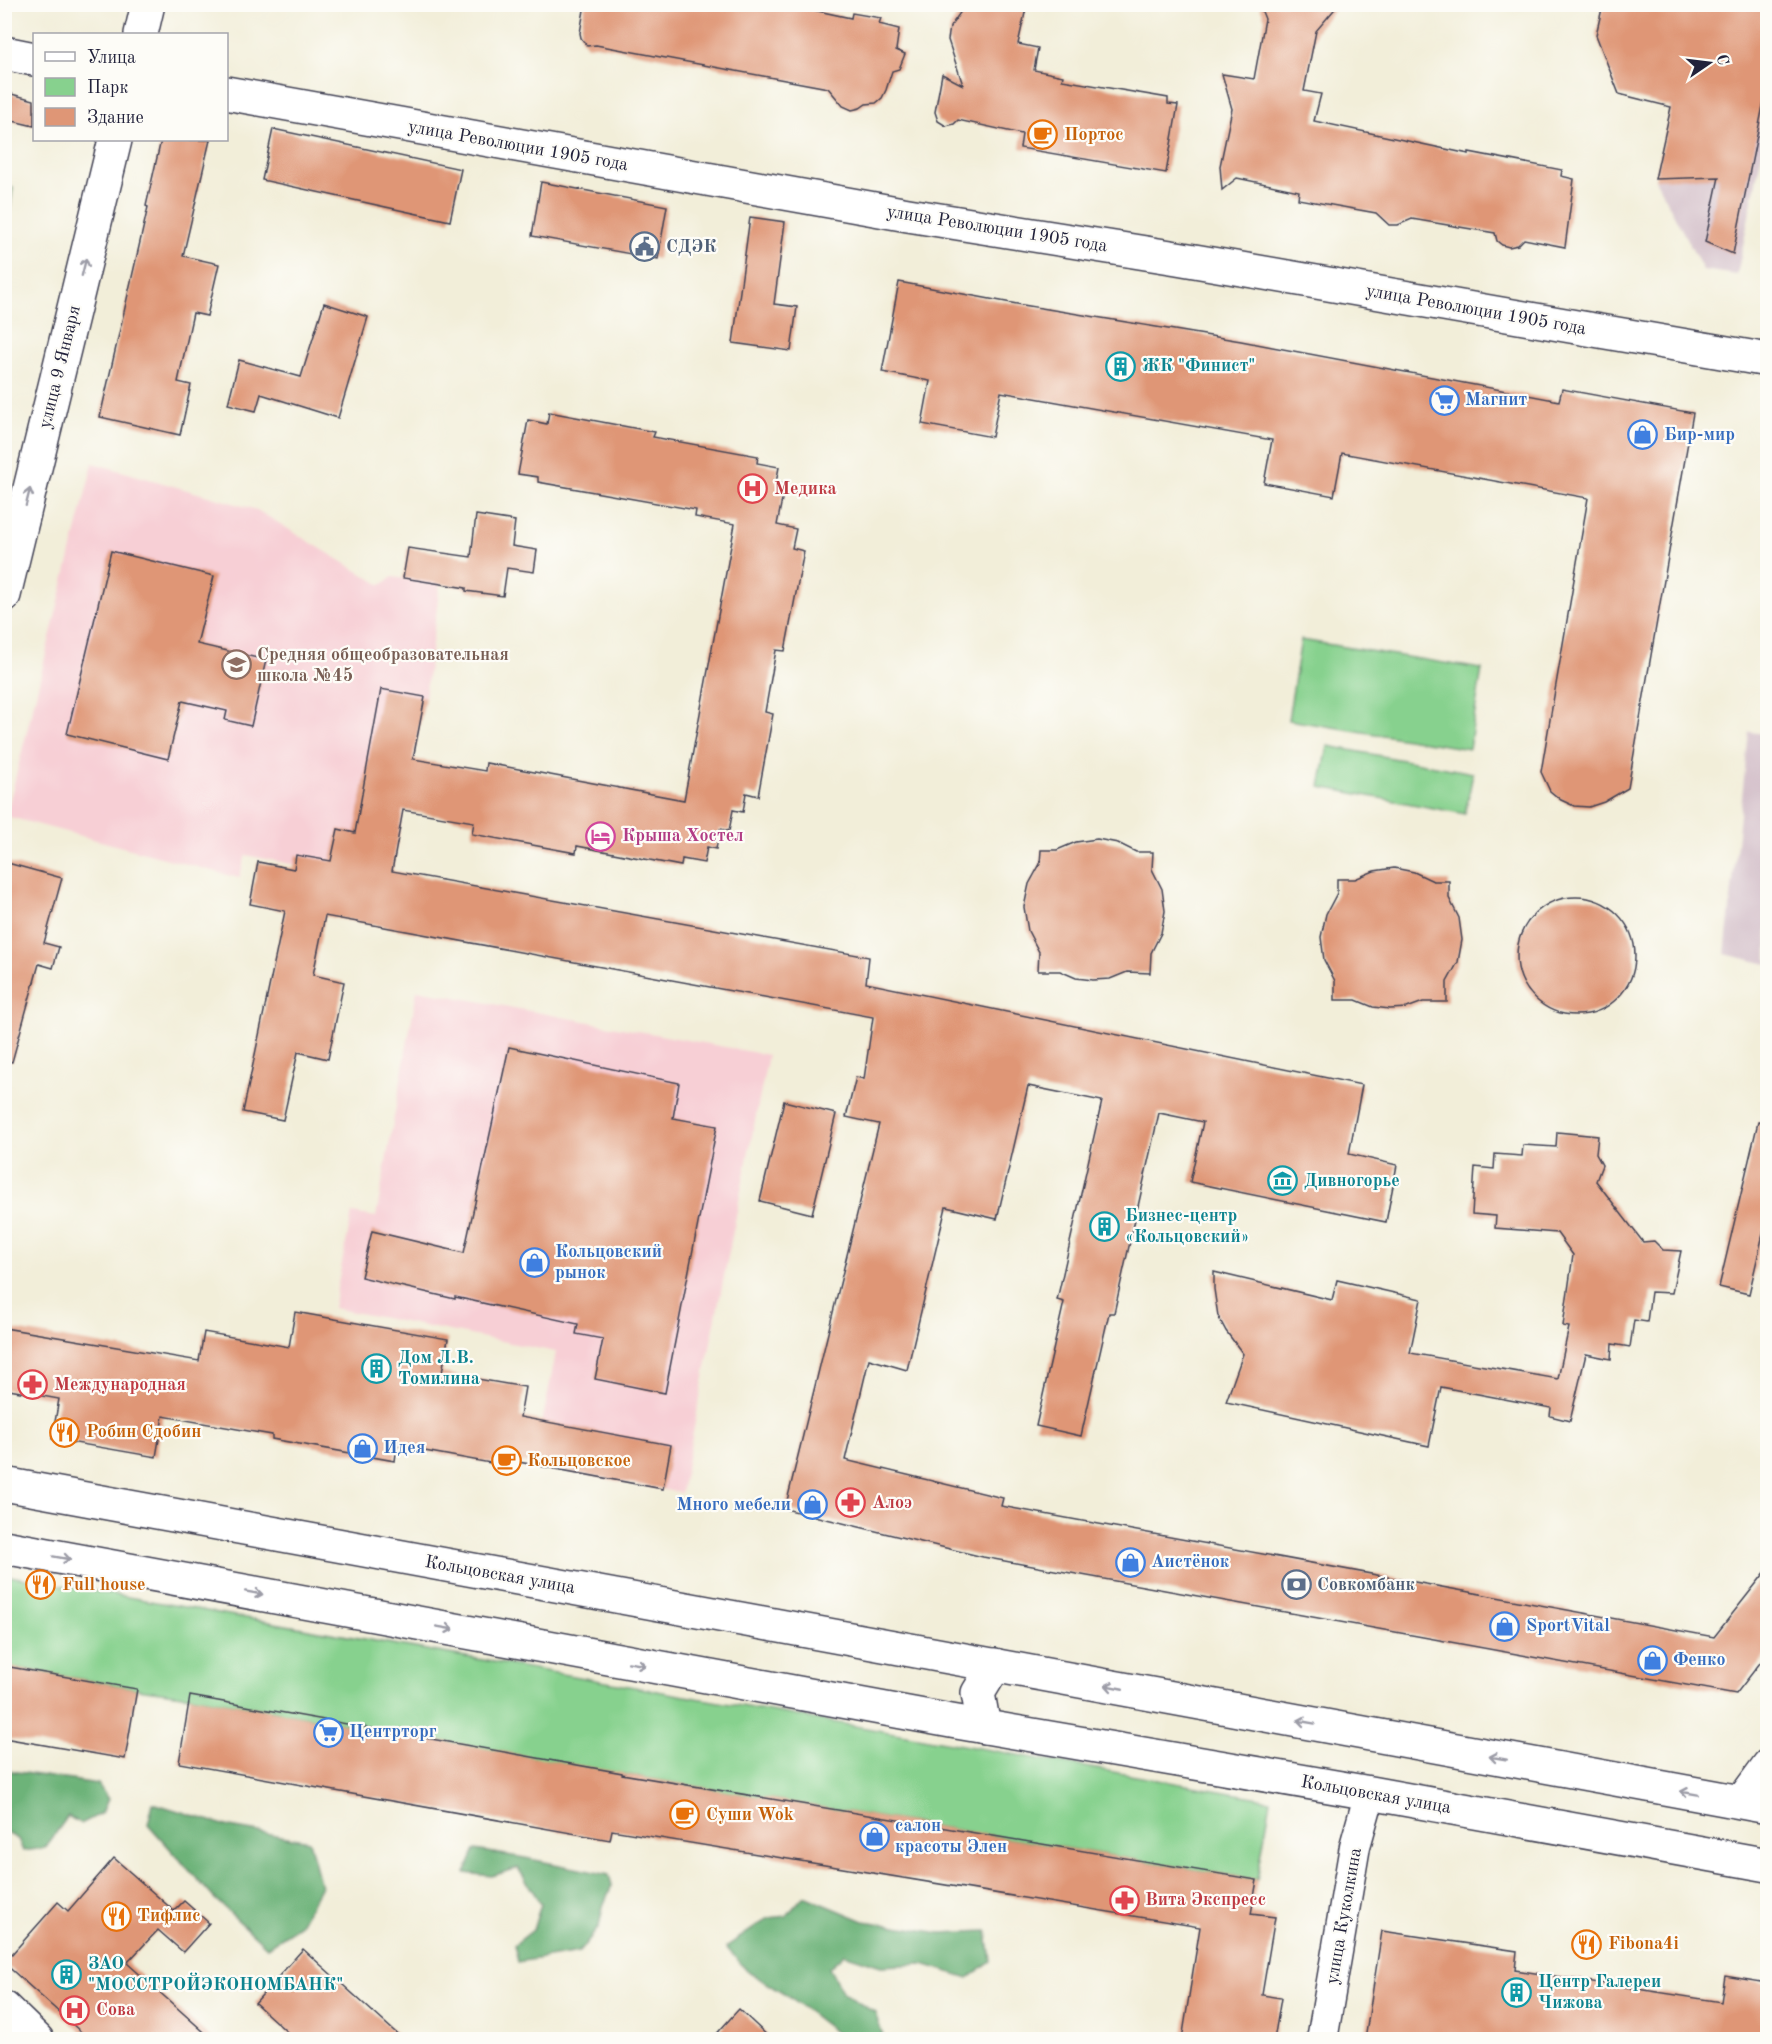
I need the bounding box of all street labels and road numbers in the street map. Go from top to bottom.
street label: улица Революции 1905 года [406,118,630,174]
street label: улица Революции 1905 года [885,203,1109,255]
street label: улица Революции 1905 года [1364,282,1588,338]
street label: улица 9 Января [36,304,84,430]
street label: Кольцовская улица [423,1553,577,1597]
street label: Кольцовская улица [1299,1773,1453,1817]
street label: улица Куколкина [1323,1846,1365,1986]

